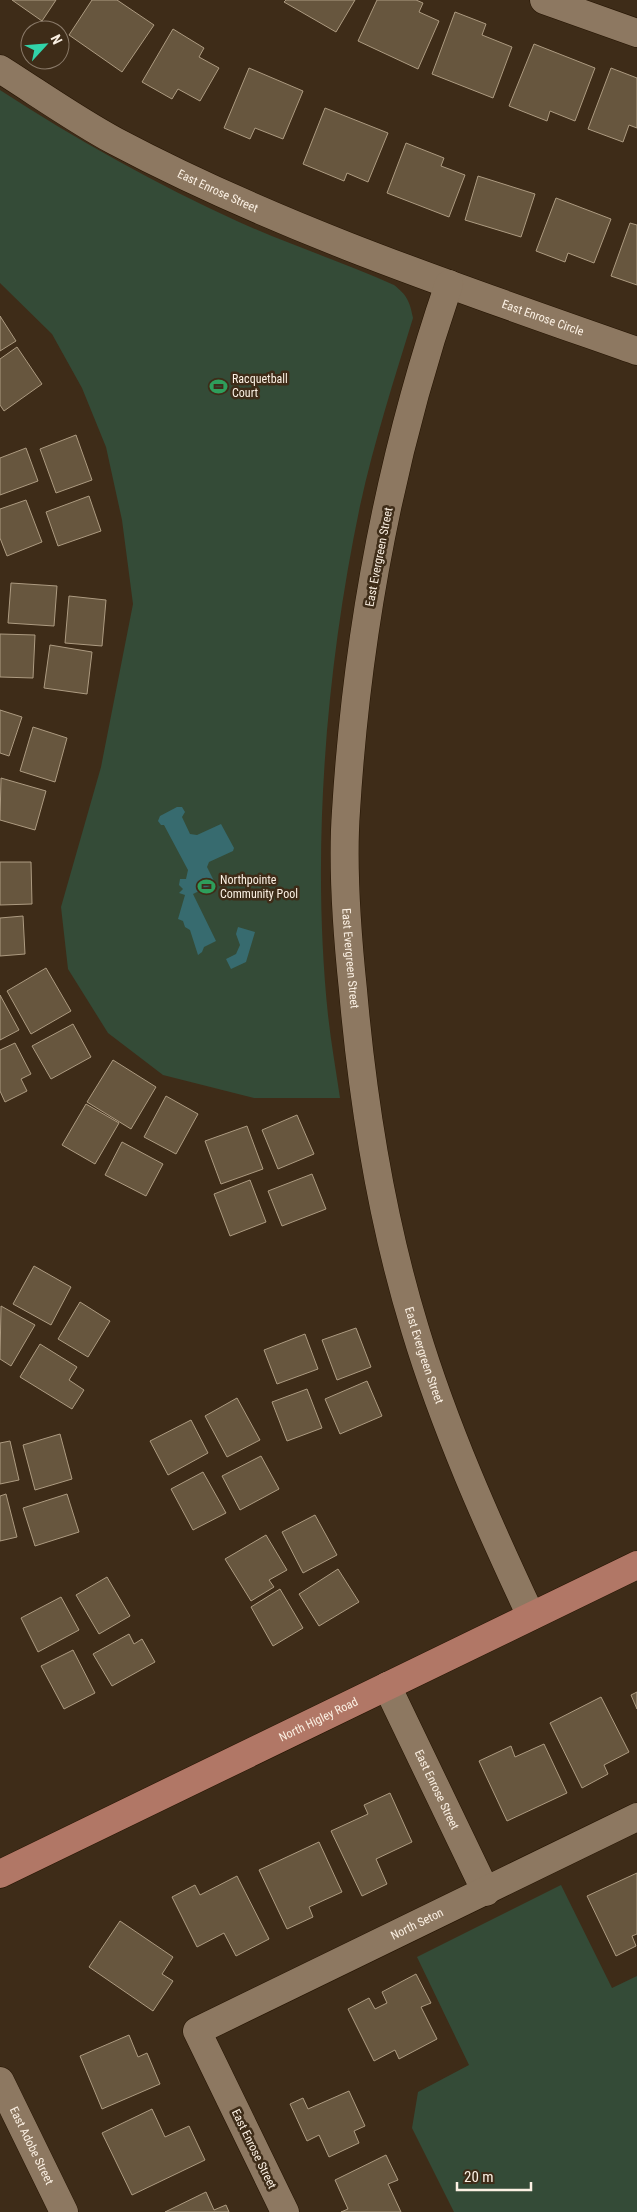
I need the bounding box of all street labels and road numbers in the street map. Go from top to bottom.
street label: East Enrose Street [175,167,260,216]
street label: East Enrose Circle [500,297,586,339]
street label: East Evergreen Street [362,506,396,608]
street label: East Evergreen Street [339,908,362,1010]
street label: East Evergreen Street [402,1305,447,1406]
street label: North Higley Road [277,1694,360,1745]
street label: East Enrose Street [412,1747,462,1832]
street label: North Seton [389,1905,446,1943]
street label: East Adobe Street [7,2104,57,2187]
street label: East Enrose Street [229,2107,280,2191]

